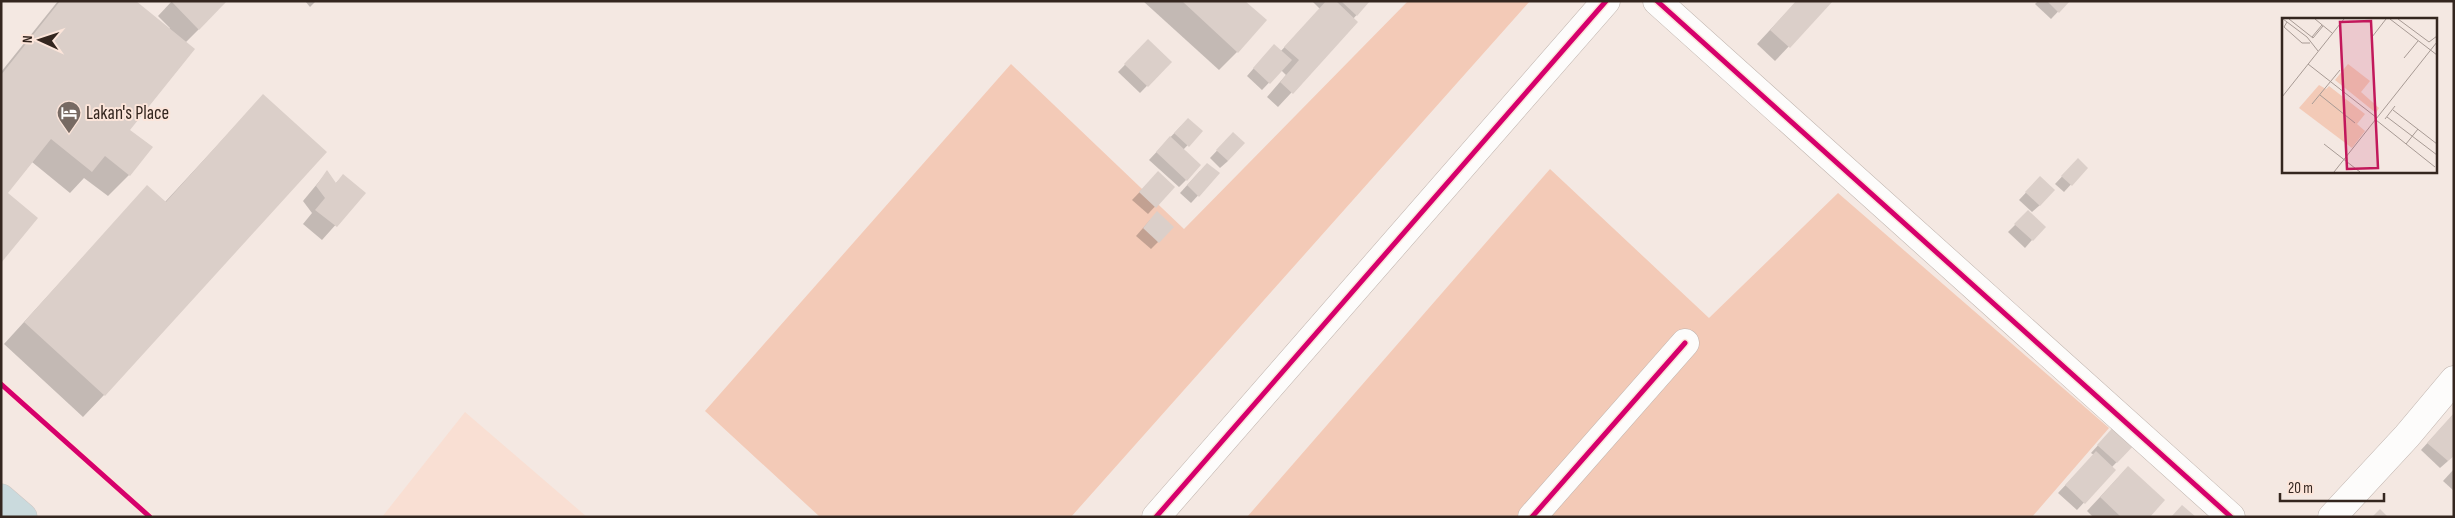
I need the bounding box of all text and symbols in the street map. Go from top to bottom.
north arrow [15,15,65,65]
inset map [2282,18,2438,172]
text: N [19,35,36,44]
hotel icon: Lakan's Place [56,100,82,134]
place label: Lakan's Place [86,102,169,125]
scale bar [2280,470,2384,502]
text: 20 m [2288,479,2313,498]

